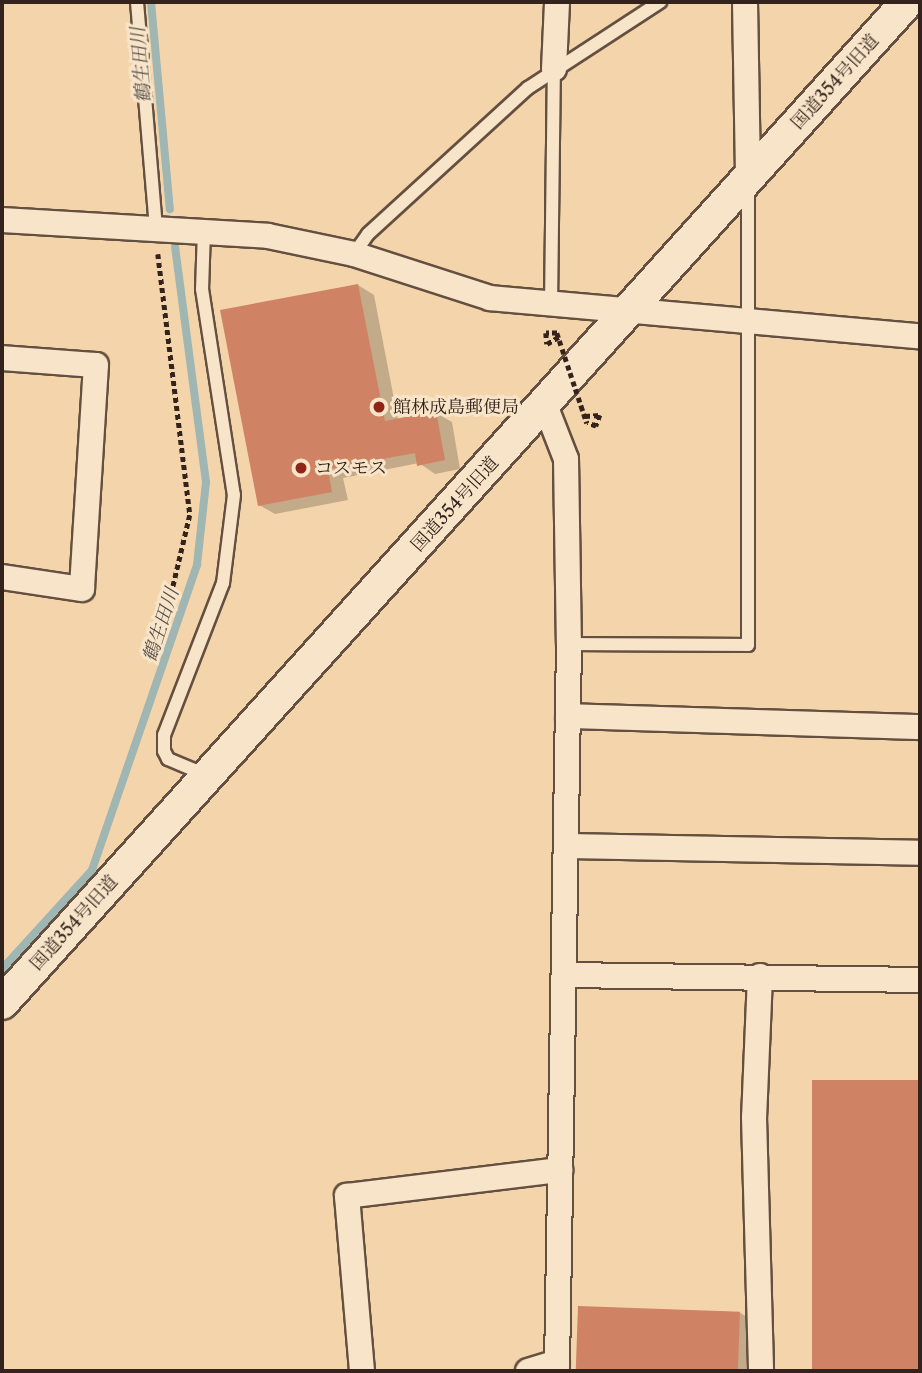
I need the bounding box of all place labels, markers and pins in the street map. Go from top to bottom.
place label: 館林成島郵便局 [393,396,519,418]
marker: 館林成島郵便局 [371,399,387,415]
place label: コスモス [315,457,387,479]
marker: コスモス [293,460,309,476]

